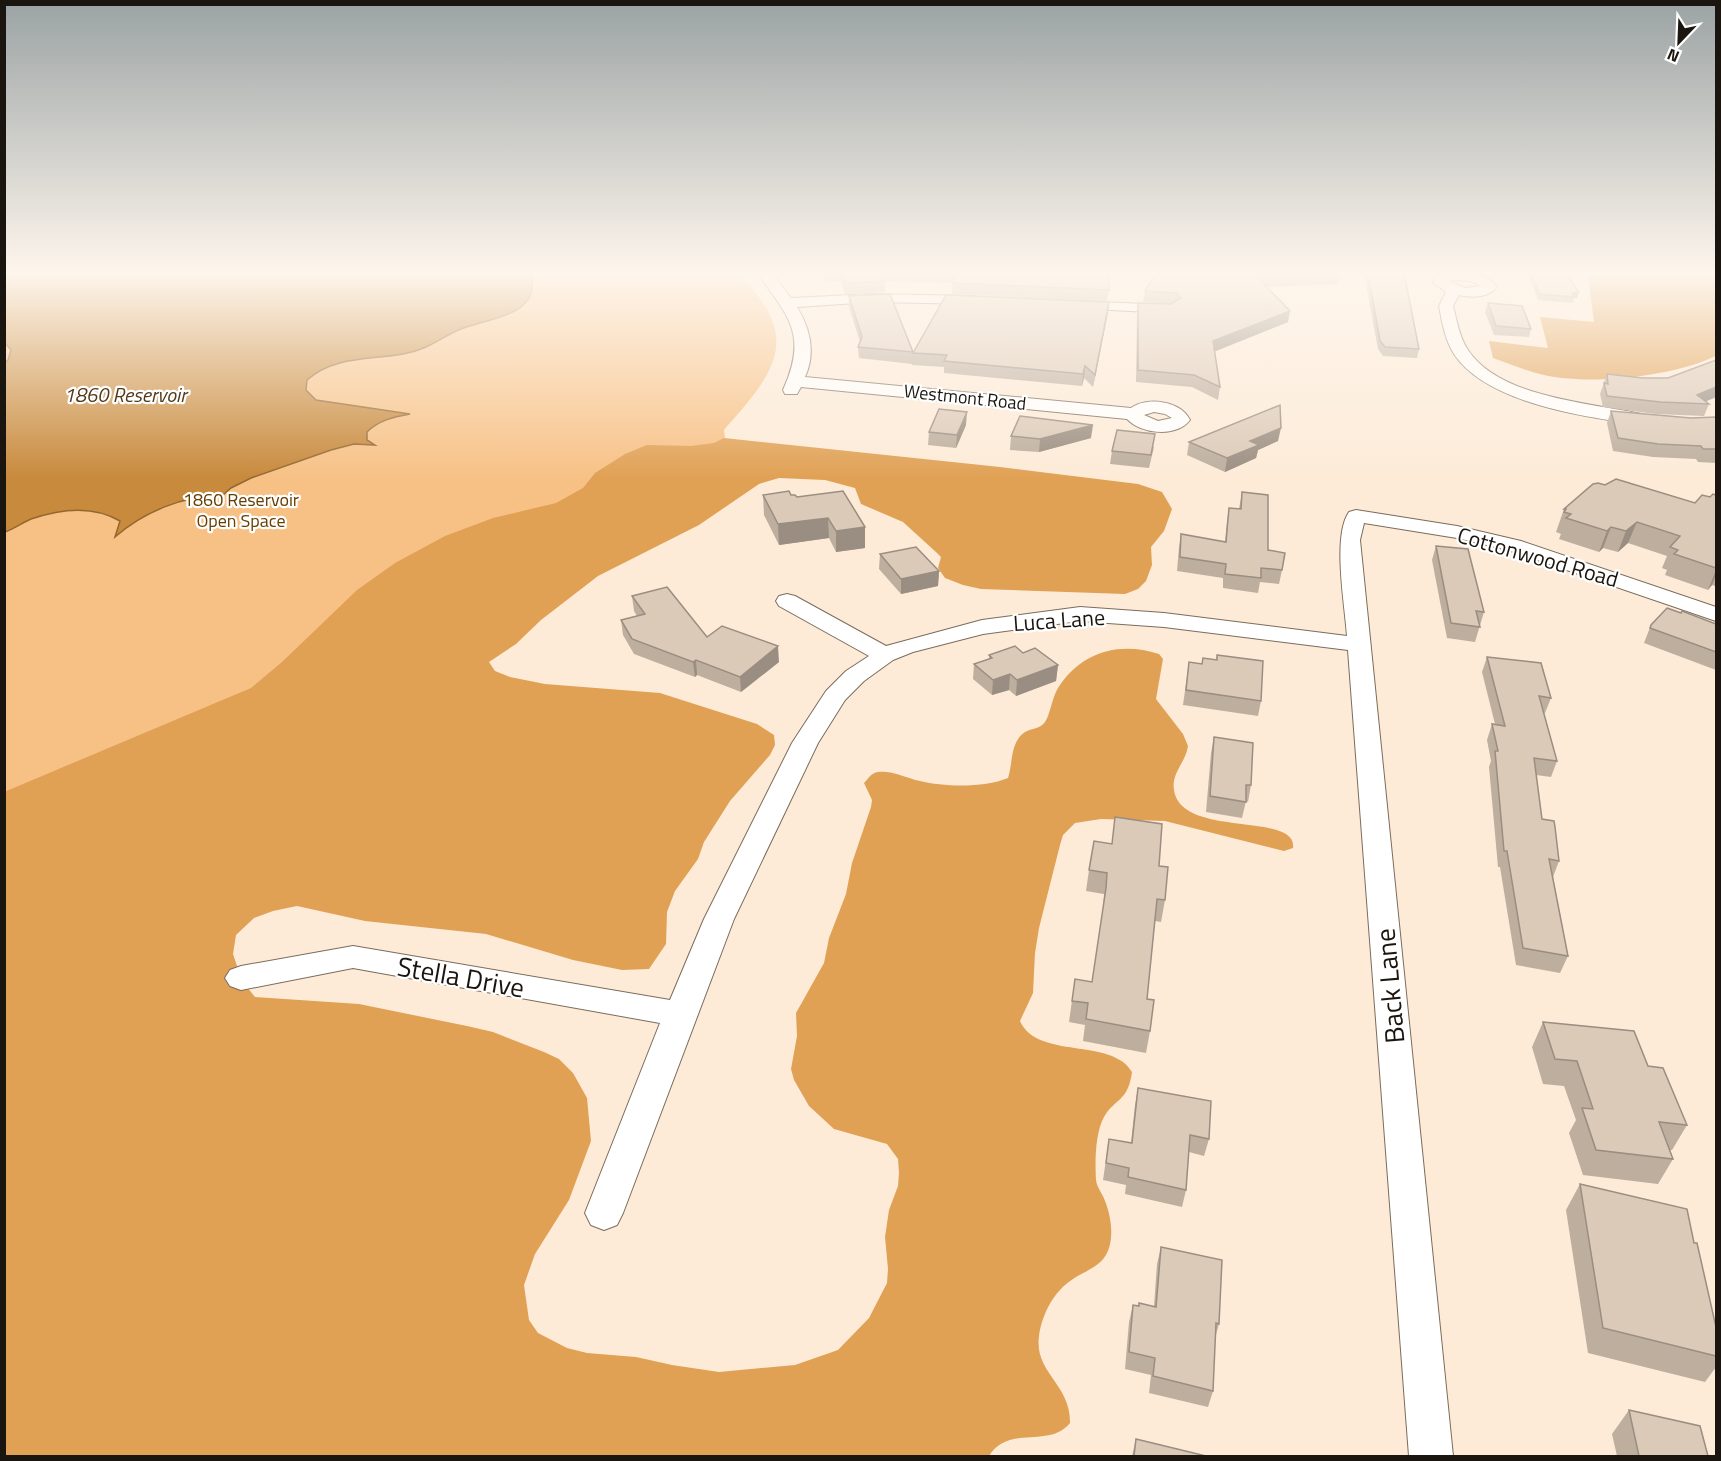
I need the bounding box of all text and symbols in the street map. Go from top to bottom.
north arrow [1649,12,1709,72]
text: N [1663,43,1683,69]
street label: Westmont Road [903,377,1027,417]
water label: 1860 Reservoir [64,379,189,410]
park label: 1860 Reservoir Open Space [183,486,299,534]
street label: Cottonwood Road [1454,518,1622,596]
street label: Luca Lane [1012,600,1106,640]
street label: Back Lane [1364,927,1414,1045]
street label: Stella Drive [394,945,528,1007]

